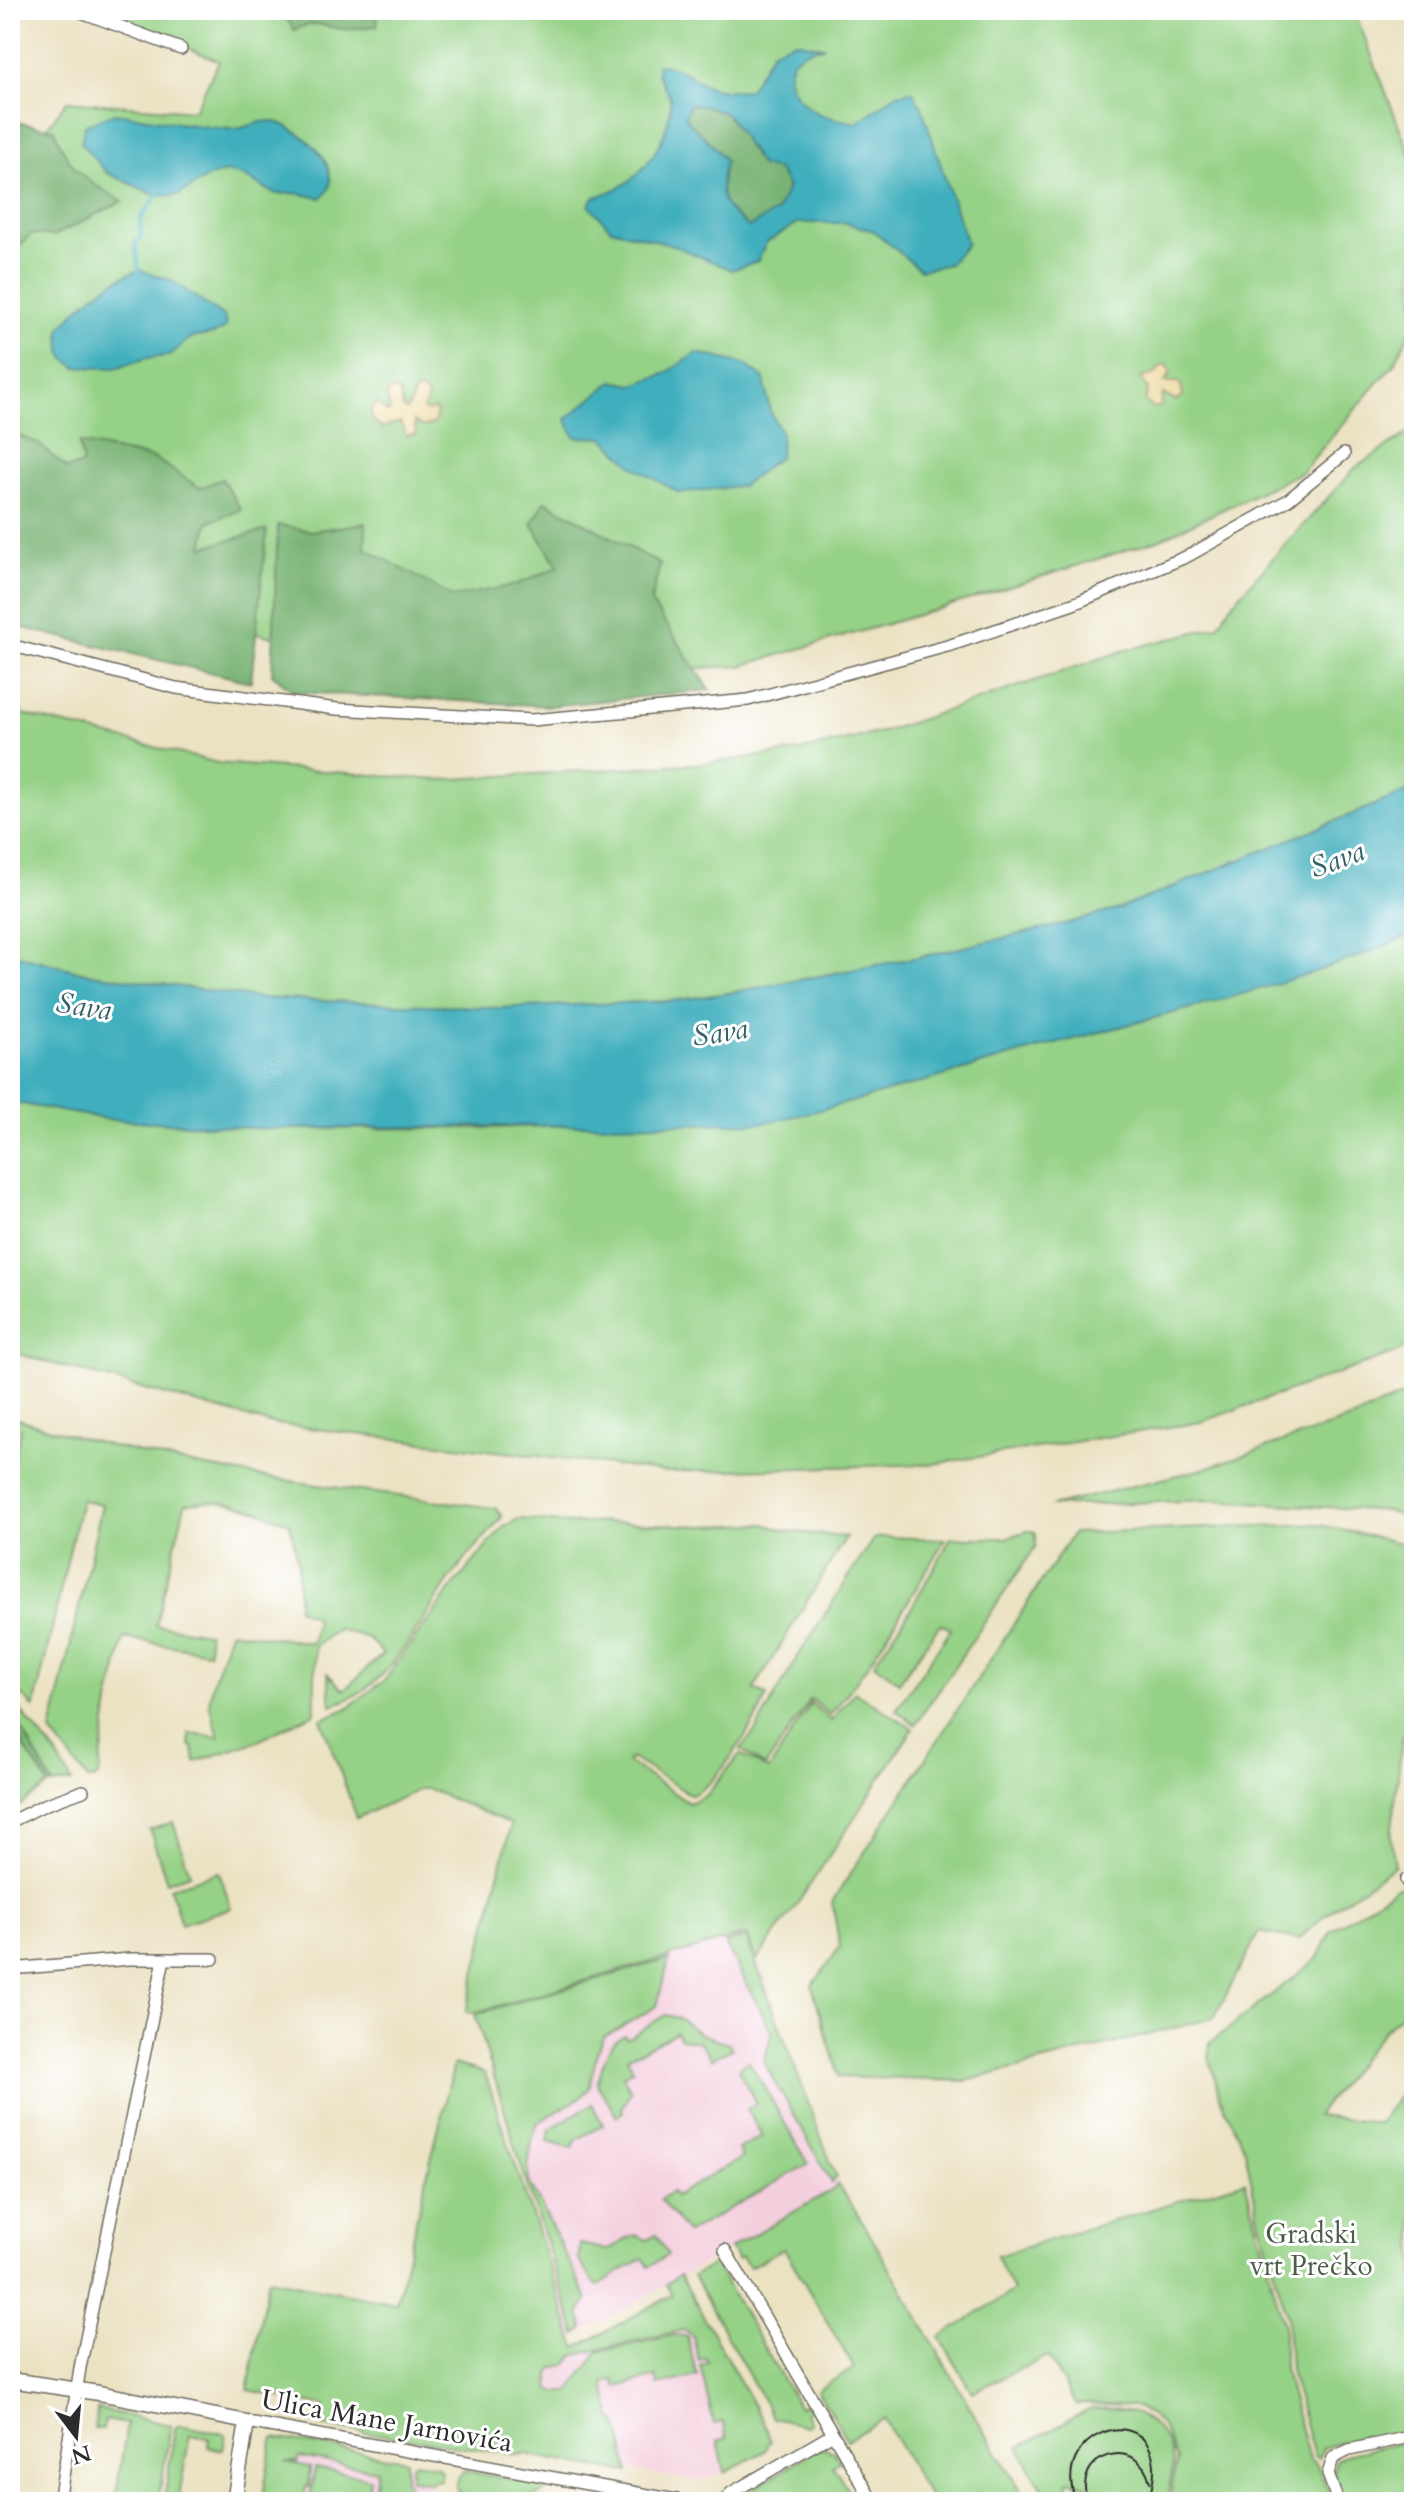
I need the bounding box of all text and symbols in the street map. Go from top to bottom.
water label: Sava [1304,830,1371,889]
water label: Sava [53,982,114,1031]
water label: Sava [689,1008,751,1057]
park label: Gradski vrt Prečko [1249,2215,1373,2285]
street label: Ulica Mane Jarnovića [258,2380,516,2462]
north arrow [36,2396,116,2476]
text: N [68,2437,95,2471]

